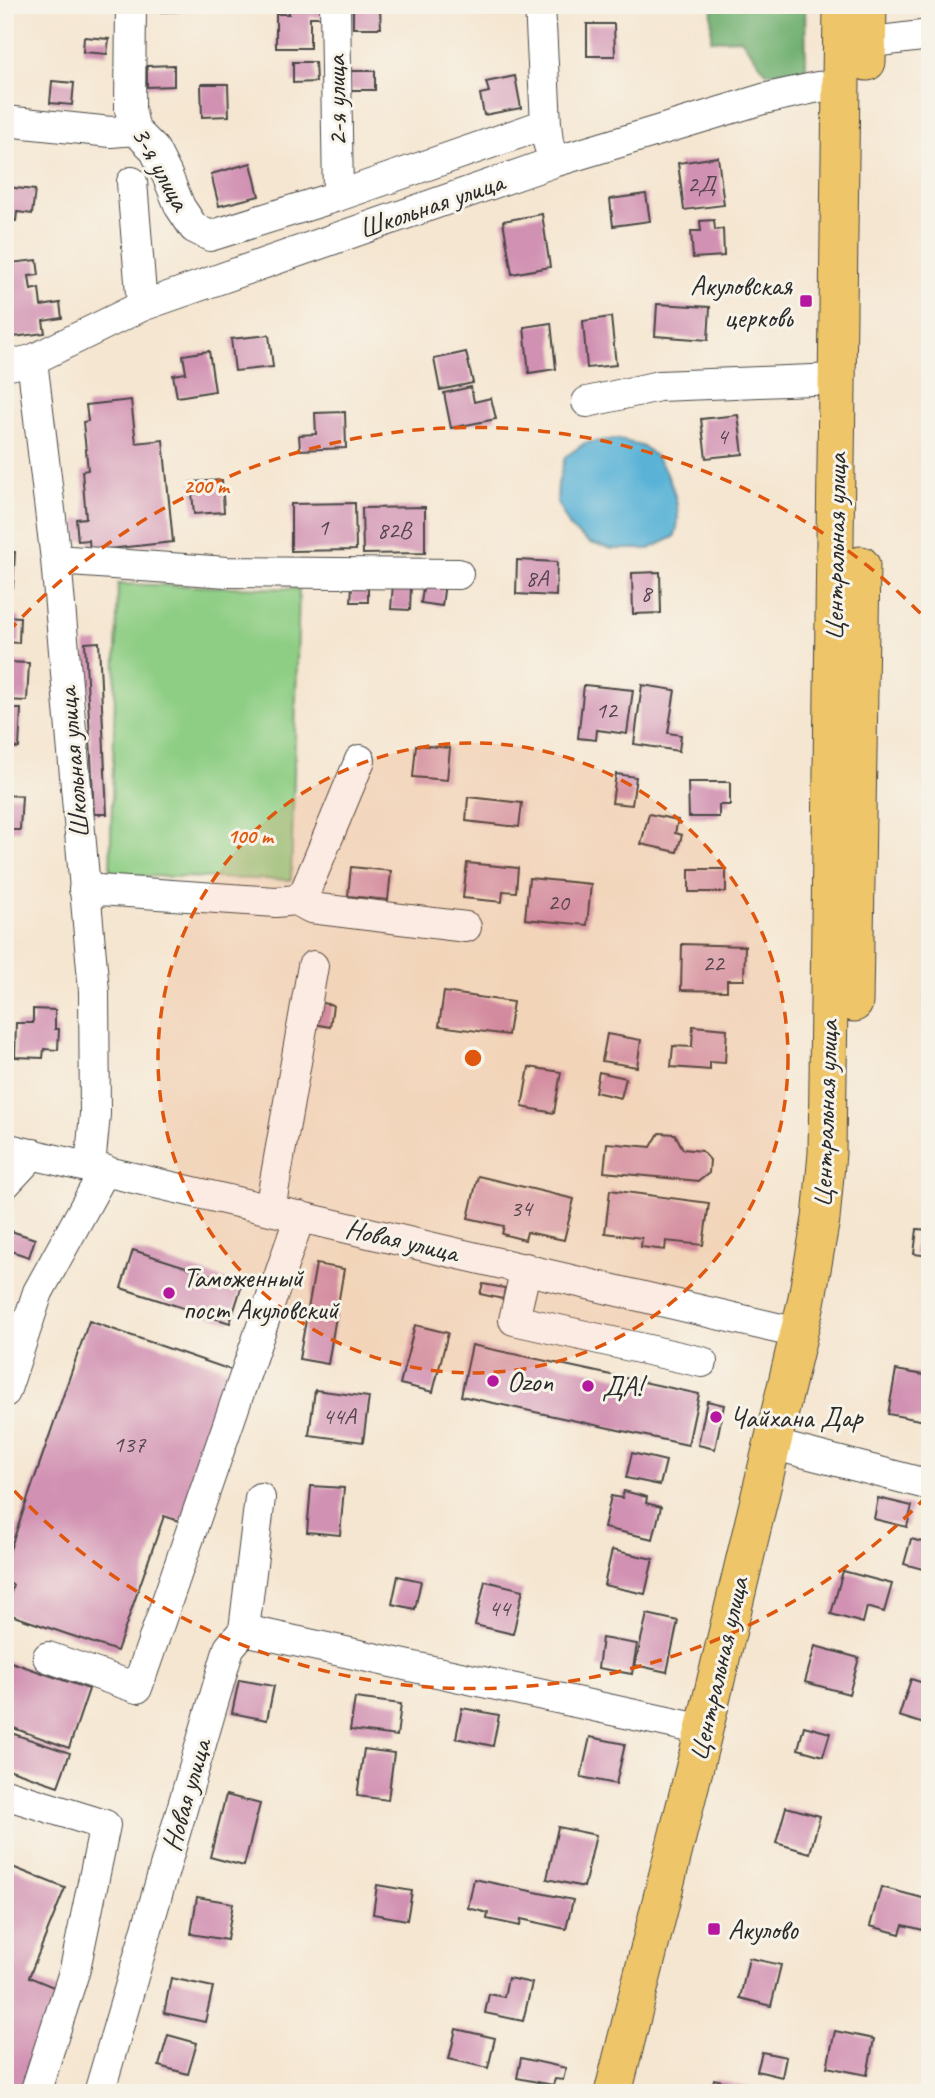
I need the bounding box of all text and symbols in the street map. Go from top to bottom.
street label: 2-я улица [318,53,354,147]
street label: 3-я улица [124,120,199,218]
street label: Школьная улица [354,163,511,246]
house number: 2Д [687,169,718,199]
place label: Акуловская церковь [690,268,794,335]
marker: Акуловская церковь [798,293,814,309]
house number: 4 [717,421,730,451]
street label: Центральная улица [816,451,854,641]
text: 200 m [183,473,231,499]
house number: 1 [318,512,330,542]
house number: 82В [377,515,413,545]
house number: 8А [526,563,549,593]
house number: 8 [641,578,654,608]
street label: Школьная улица [49,684,97,840]
house number: 12 [595,695,619,725]
text: 100 m [227,823,275,849]
house number: 20 [547,887,571,917]
house number: 22 [702,948,726,978]
street label: Центральная улица [804,1018,846,1208]
centre of rings [461,1046,485,1070]
house number: 34 [510,1193,534,1223]
street label: Новая улица [342,1210,464,1270]
place label: Таможенный пост Акуловский [183,1260,340,1327]
marker: Таможенный пост Акуловский [161,1285,177,1301]
place label: Ozon [507,1364,553,1399]
place label: ДА! [602,1369,648,1404]
marker: Ozon [485,1373,501,1389]
marker: ДА! [580,1378,596,1394]
place label: Чайхана Дар [730,1400,865,1435]
house number: 44А [322,1401,357,1431]
marker: Чайхана Дар [708,1409,724,1425]
house number: 137 [113,1429,146,1459]
street label: Центральная улица [680,1572,757,1764]
house number: 44 [488,1593,512,1623]
street label: Новая улица [153,1733,219,1855]
place label: Акулово [728,1912,800,1947]
marker: Акулово [706,1921,722,1937]

